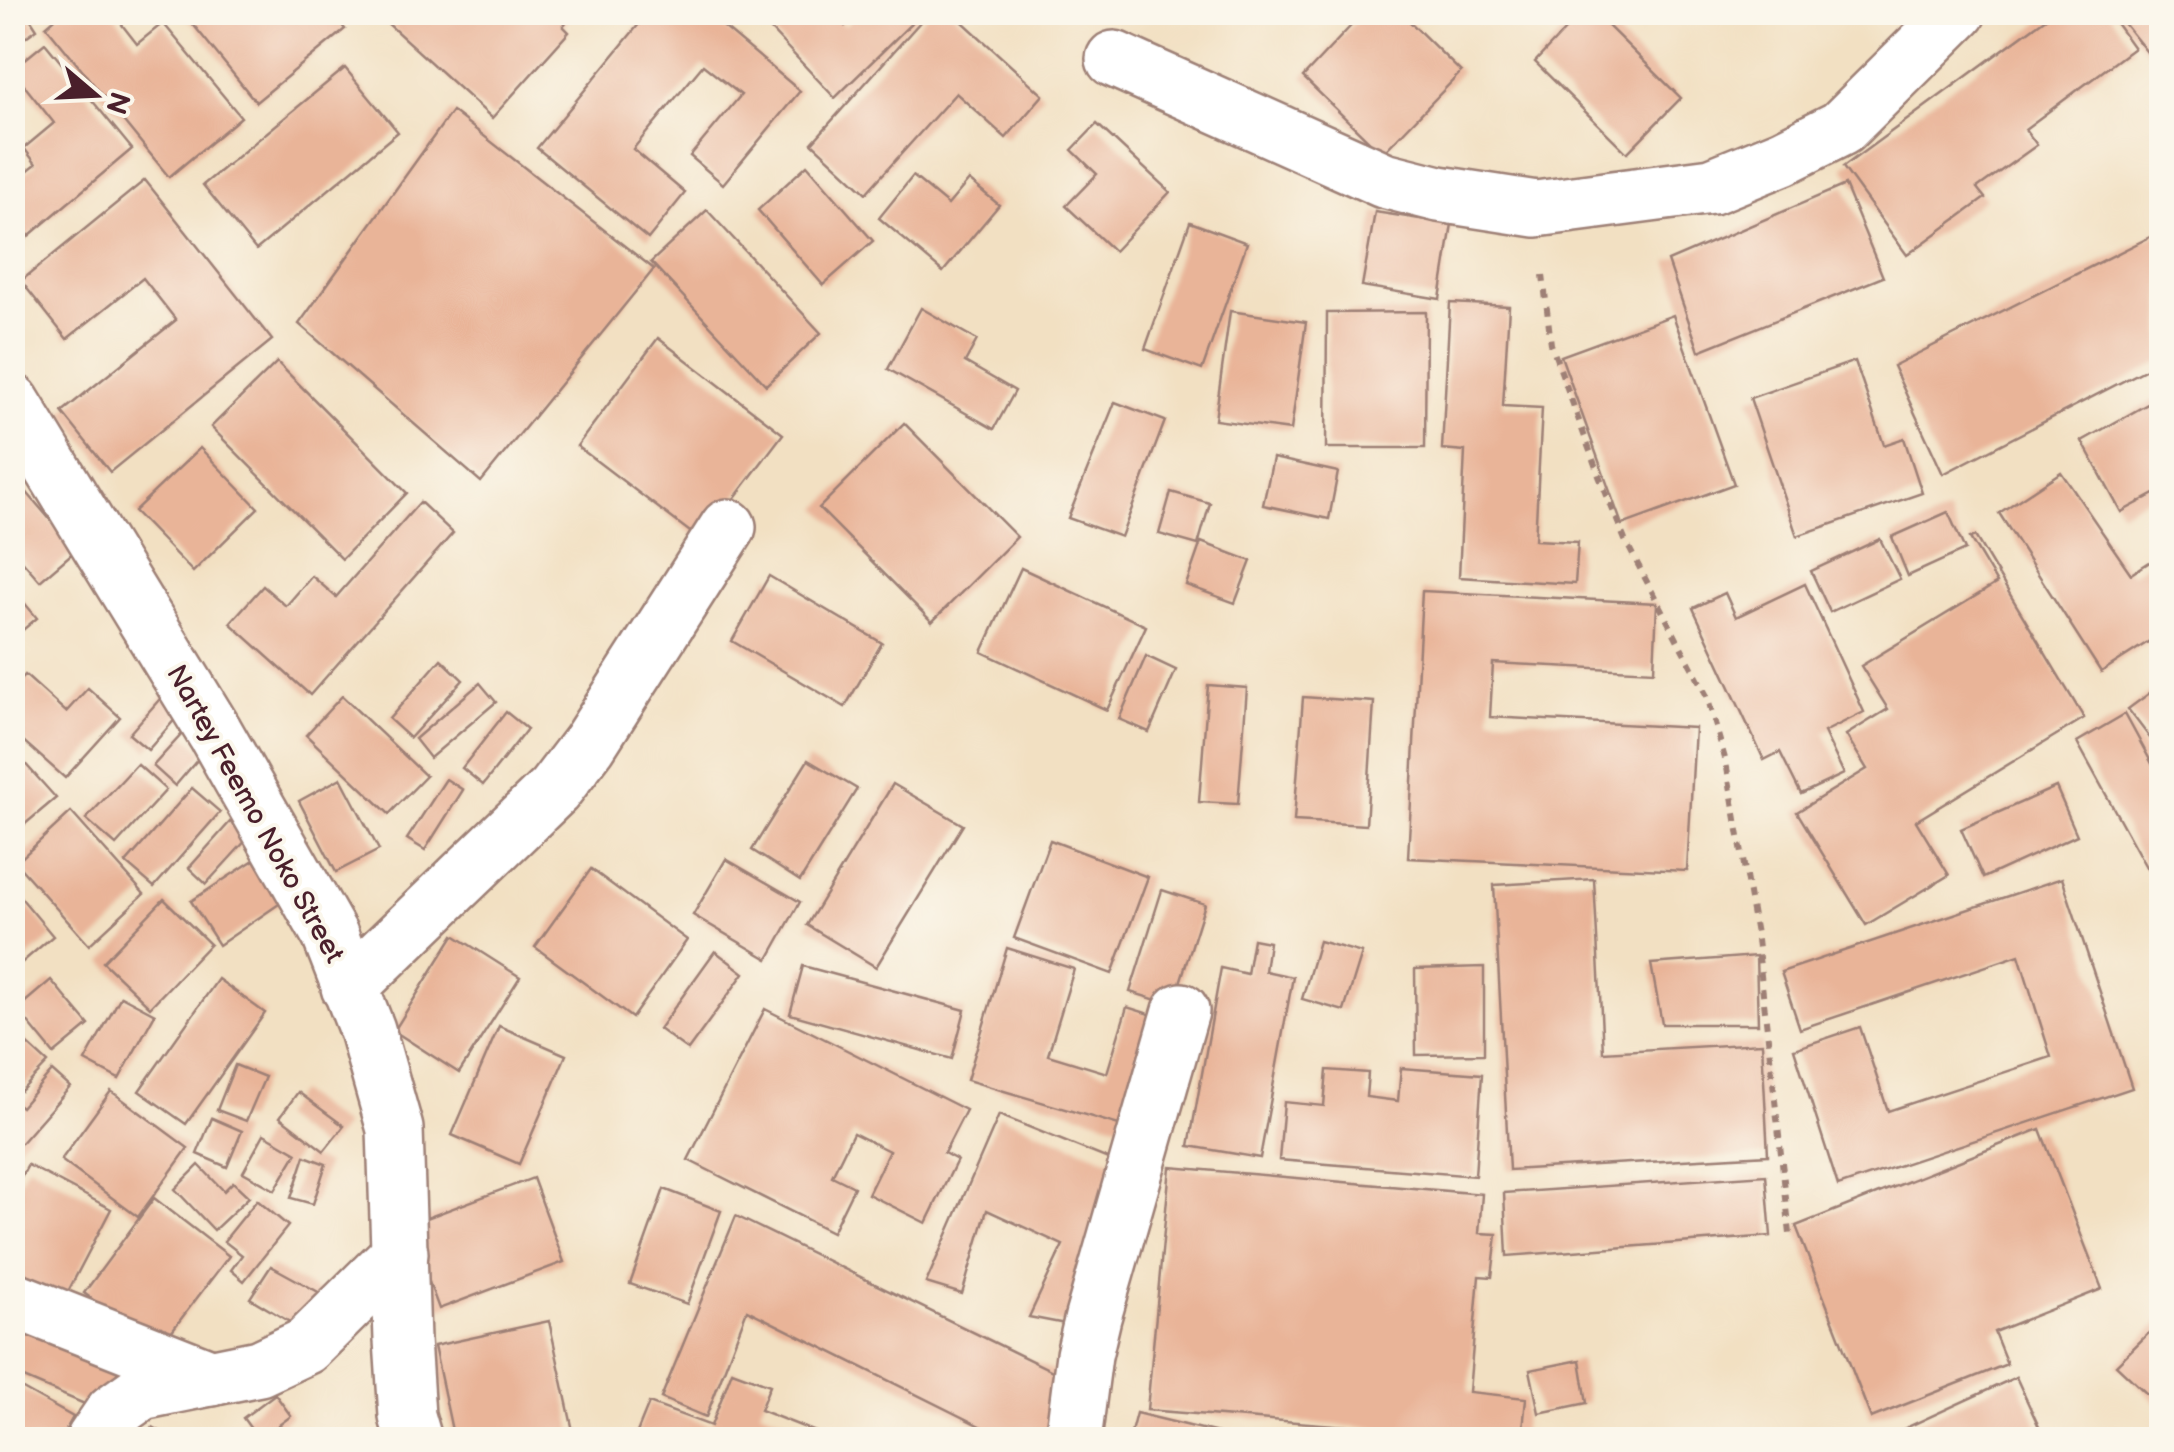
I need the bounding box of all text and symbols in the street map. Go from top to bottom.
north arrow [45,45,145,145]
text: N [98,87,136,118]
street label: Nartey Feemo Noko Street [159,659,351,969]

